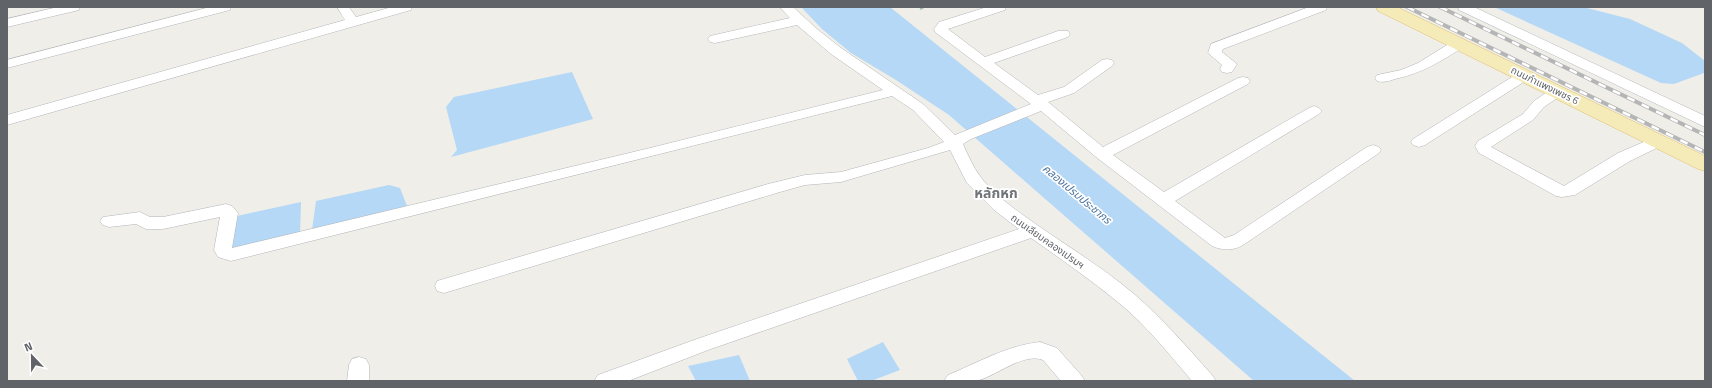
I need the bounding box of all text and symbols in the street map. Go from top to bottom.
street label: ถนนกำแพงเพชร 6 [1508,62,1582,109]
water label: คลองเปรมประชากร [1039,160,1116,229]
district label: หลักหก [974,182,1018,203]
street label: ถนนเลียบคลองเปรมฯ [1008,210,1088,272]
north arrow [12,336,52,376]
text: N [22,338,35,356]

